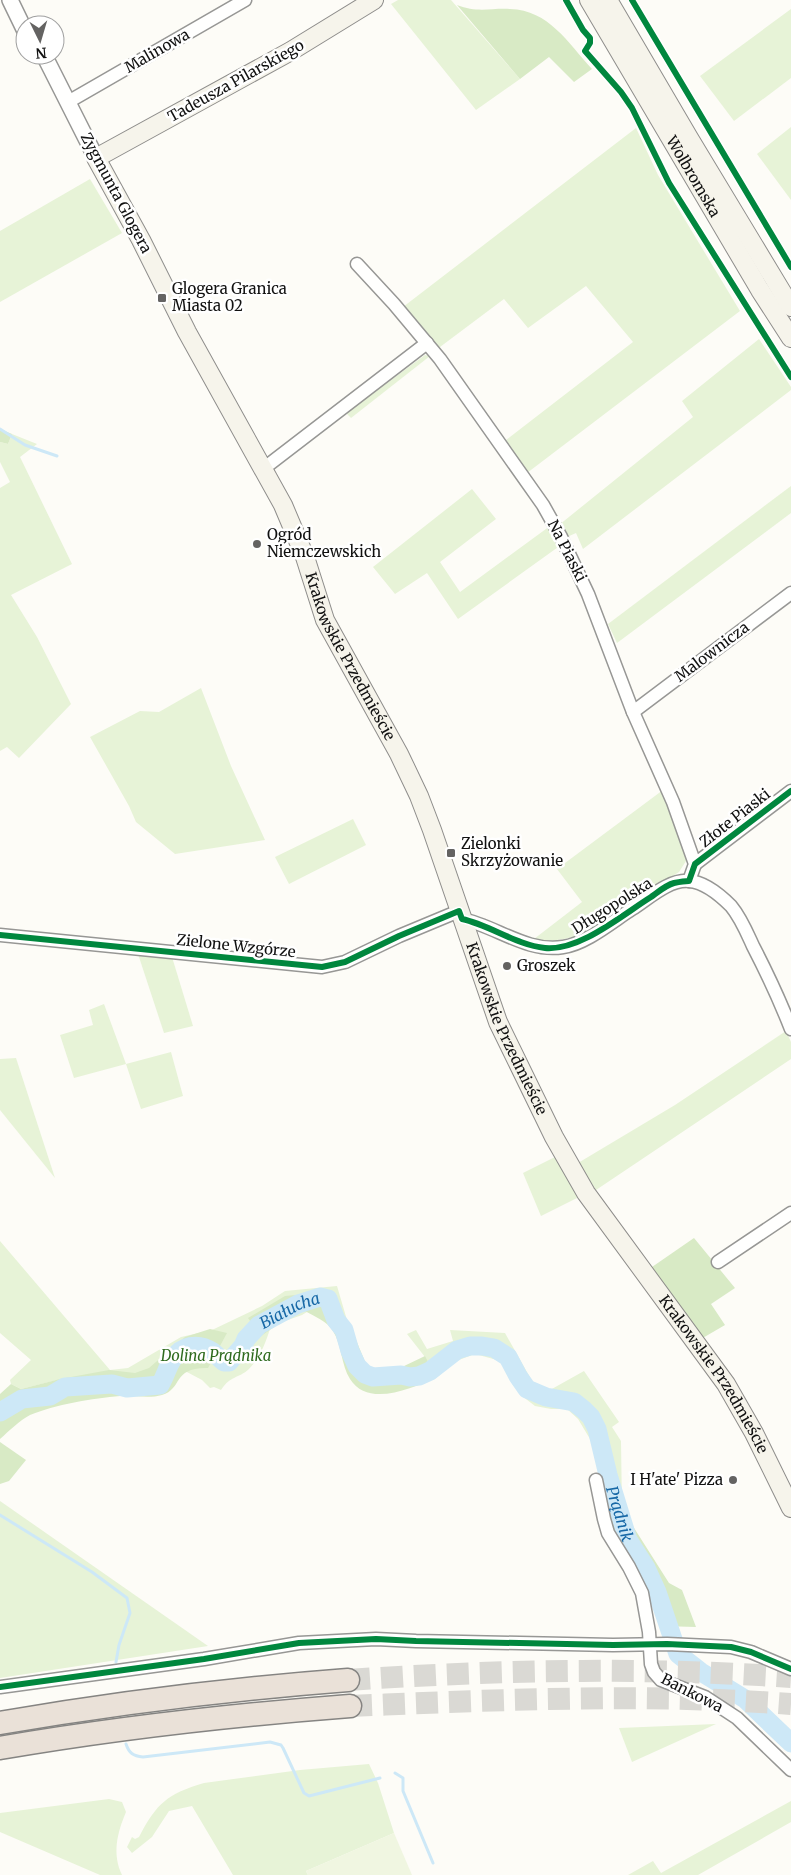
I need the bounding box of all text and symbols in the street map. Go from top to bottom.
north arrow [15,15,65,65]
street label: Malinowa [121,24,193,77]
street label: Tadeusza Pilarskiego [164,35,307,126]
text: N [35,44,47,62]
street label: Zygmunta Glogera [77,129,156,256]
street label: Wolbromska [662,131,725,220]
place label: Glogera Granica Miasta 02 [172,279,287,315]
marker: Glogera Granica Miasta 02 [156,292,168,304]
street label: Na Piaski [544,517,591,585]
place label: Ogród Niemczewskich [267,525,381,561]
marker: Ogród Niemczewskich [251,538,263,550]
street label: Krakowskie Przedmieście [301,570,400,744]
street label: Malownicza [671,618,753,686]
street label: Złote Piaski [696,784,774,851]
place label: Zielonki Skrzyżowanie [461,834,563,870]
marker: Zielonki Skrzyżowanie [445,847,457,859]
street label: Długopolska [568,873,655,938]
street label: Zielone Wzgórze [176,930,297,961]
street label: Krakowskie Przedmieście [462,940,552,1118]
place label: Groszek [517,956,576,975]
marker: Groszek [501,960,513,972]
water label: Białucha [256,1288,322,1333]
street label: Krakowskie Przedmieście [655,1291,773,1457]
park label: Dolina Prądnika [160,1346,271,1365]
place label: I H'ate' Pizza [630,1470,723,1489]
marker: I H'ate' Pizza [727,1474,739,1486]
water label: Prądnik [602,1483,638,1544]
street label: Bankowa [658,1669,726,1716]

